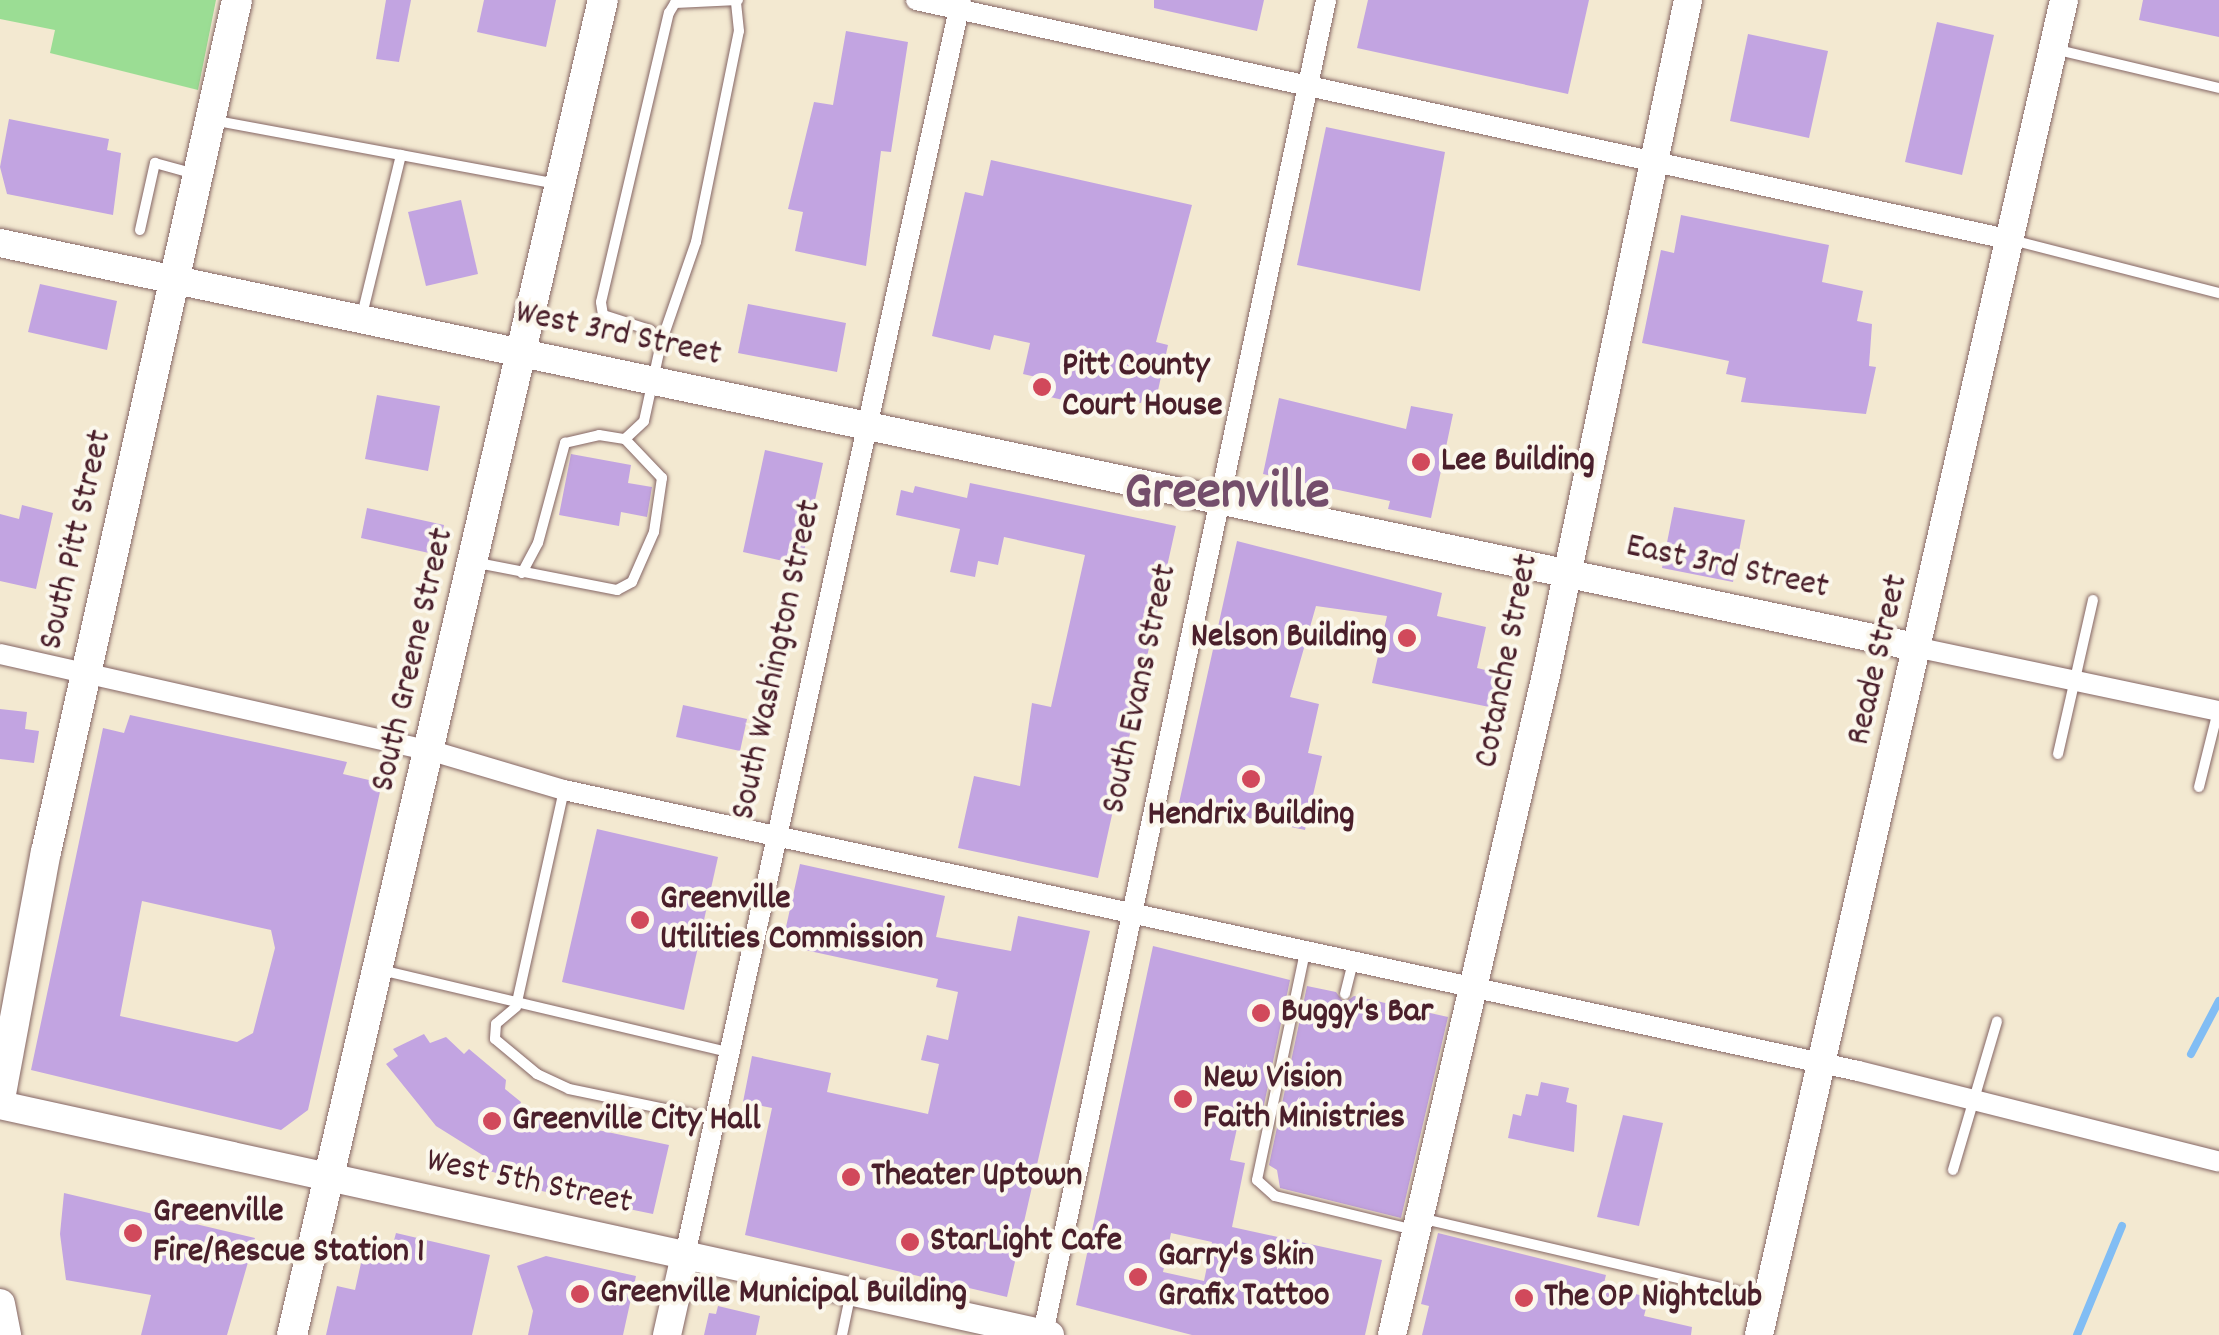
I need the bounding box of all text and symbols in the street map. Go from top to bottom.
street label: West 3rd Street [511,293,725,377]
place label: Pitt County Court House [1062,346,1223,428]
marker: Pitt County Court House [1031,376,1053,398]
street label: South Pitt Street [31,426,123,654]
place label: Lee Building [1441,441,1595,483]
marker: Lee Building [1410,451,1432,473]
district label: Greenville [1124,463,1330,529]
street label: South Washington Street [724,496,832,824]
street label: South Greene Street [363,524,465,796]
street label: East 3rd Street [1622,526,1832,610]
street label: Cotanche Street [1467,551,1549,771]
street label: South Evans Street [1094,560,1188,818]
street label: Reade Street [1839,571,1919,749]
place label: Nelson Building [1191,617,1387,659]
marker: Nelson Building [1396,627,1418,649]
marker: Hendrix Building [1240,768,1262,790]
place label: Hendrix Building [1147,795,1355,837]
place label: Greenville Utilities Commission [660,879,923,961]
marker: Greenville Utilities Commission [629,909,651,931]
place label: Buggy's Bar [1281,992,1433,1034]
marker: Buggy's Bar [1250,1002,1272,1024]
place label: New Vision Faith Ministries [1203,1058,1405,1140]
marker: New Vision Faith Ministries [1172,1088,1194,1110]
place label: Greenville City Hall [512,1100,760,1142]
marker: Greenville City Hall [481,1110,503,1132]
street label: West 5th Street [422,1141,636,1225]
place label: Theater Uptown [871,1156,1082,1198]
marker: Theater Uptown [840,1166,862,1188]
place label: Greenville Fire/Rescue Station 1 [153,1192,425,1274]
place label: StarLight Cafe [930,1221,1122,1263]
marker: Greenville Fire/Rescue Station 1 [122,1222,144,1244]
marker: StarLight Cafe [899,1231,921,1253]
place label: Garry's Skin Grafix Tattoo [1158,1236,1330,1318]
marker: Garry's Skin Grafix Tattoo [1127,1266,1149,1288]
place label: Greenville Municipal Building [600,1273,967,1315]
place label: The OP Nightclub [1544,1277,1762,1319]
marker: Greenville Municipal Building [569,1283,591,1305]
marker: The OP Nightclub [1513,1287,1535,1309]

